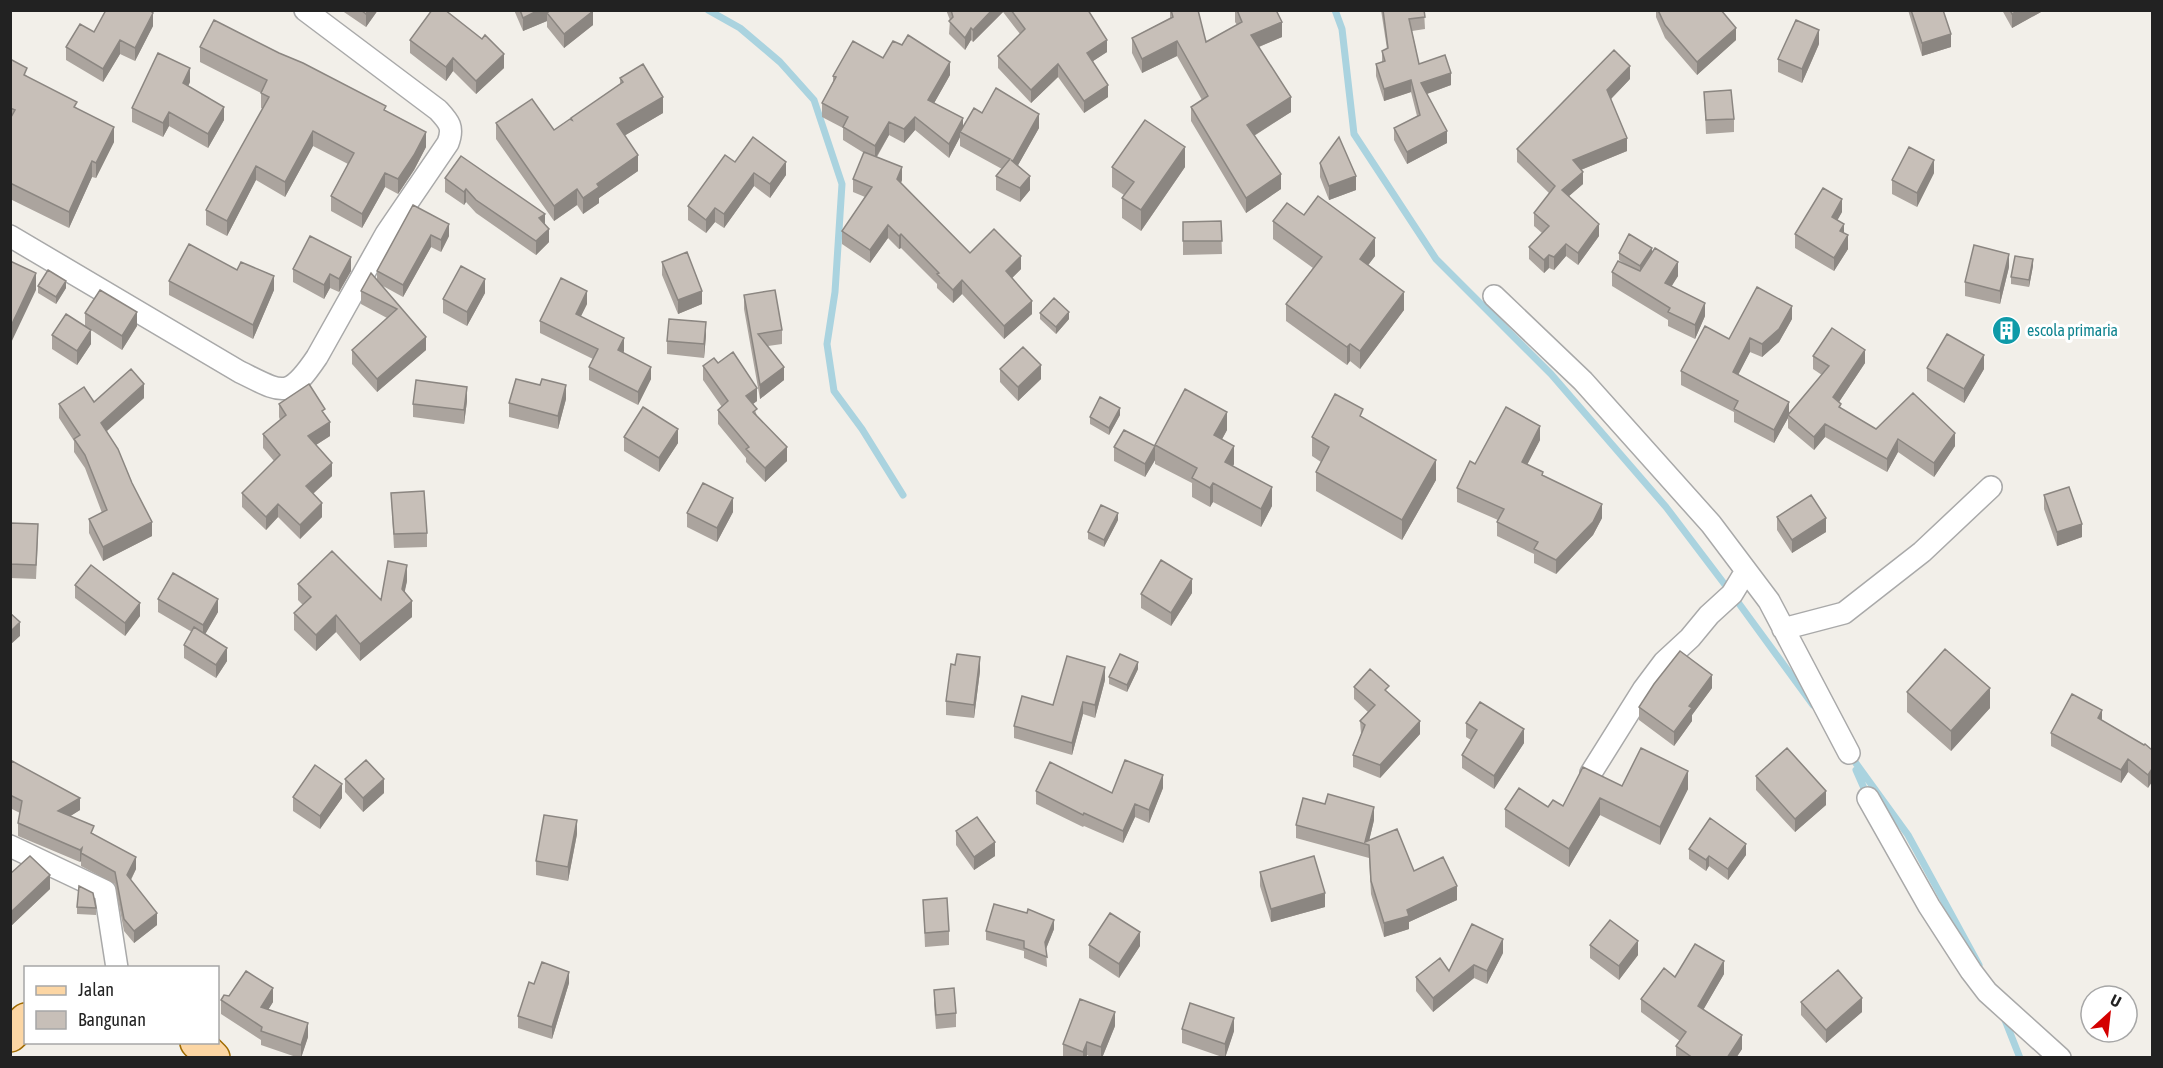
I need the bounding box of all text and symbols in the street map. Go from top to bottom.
building icon: escola primaria [1990,314,2022,346]
place label: escola primaria [2027,321,2118,340]
legend [24,966,219,1044]
text: Jalan [78,979,114,1000]
north arrow [2079,984,2139,1044]
text: U [2108,990,2124,1011]
text: Bangunan [78,1009,146,1030]

